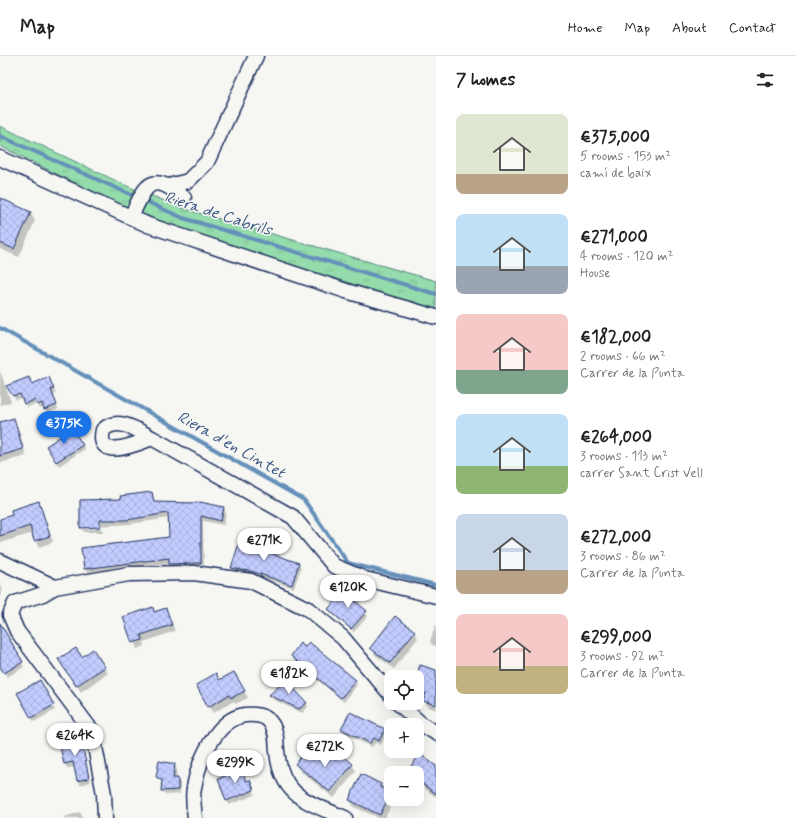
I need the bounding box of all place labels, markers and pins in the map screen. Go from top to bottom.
pin: €375K [36,411,92,445]
pin: €271K [236,528,292,562]
pin: €120K [320,575,376,609]
pin: €182K [261,661,317,695]
pin: €264K [47,723,103,757]
pin: €272K [297,734,353,768]
pin: €299K [207,750,263,784]

